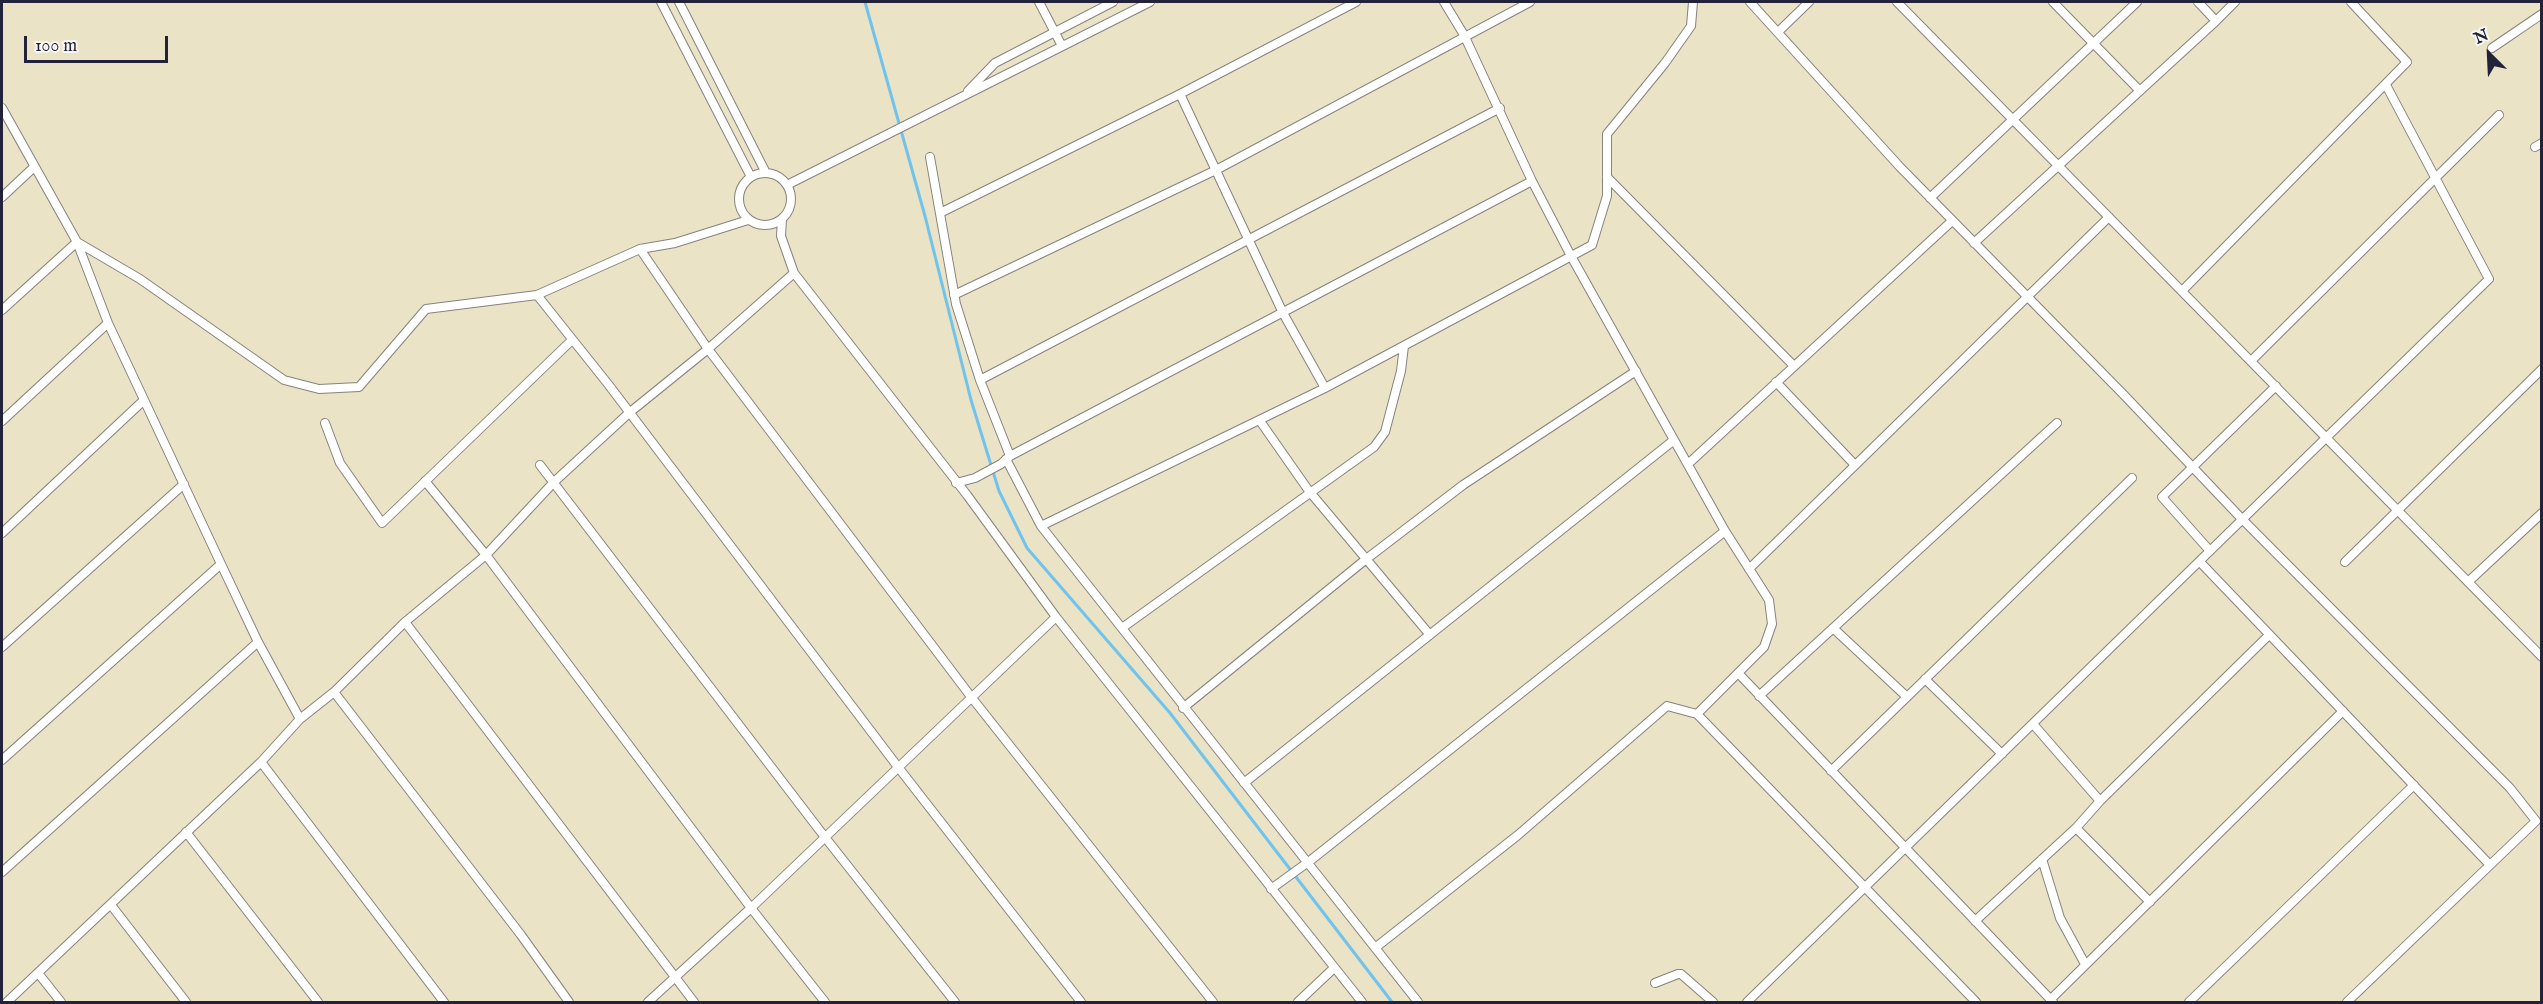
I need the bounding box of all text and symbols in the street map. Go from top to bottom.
scale bar [27,24,171,62]
north arrow [2459,24,2519,84]
text: N [2471,26,2492,50]
text: 100 m [35,35,77,58]

